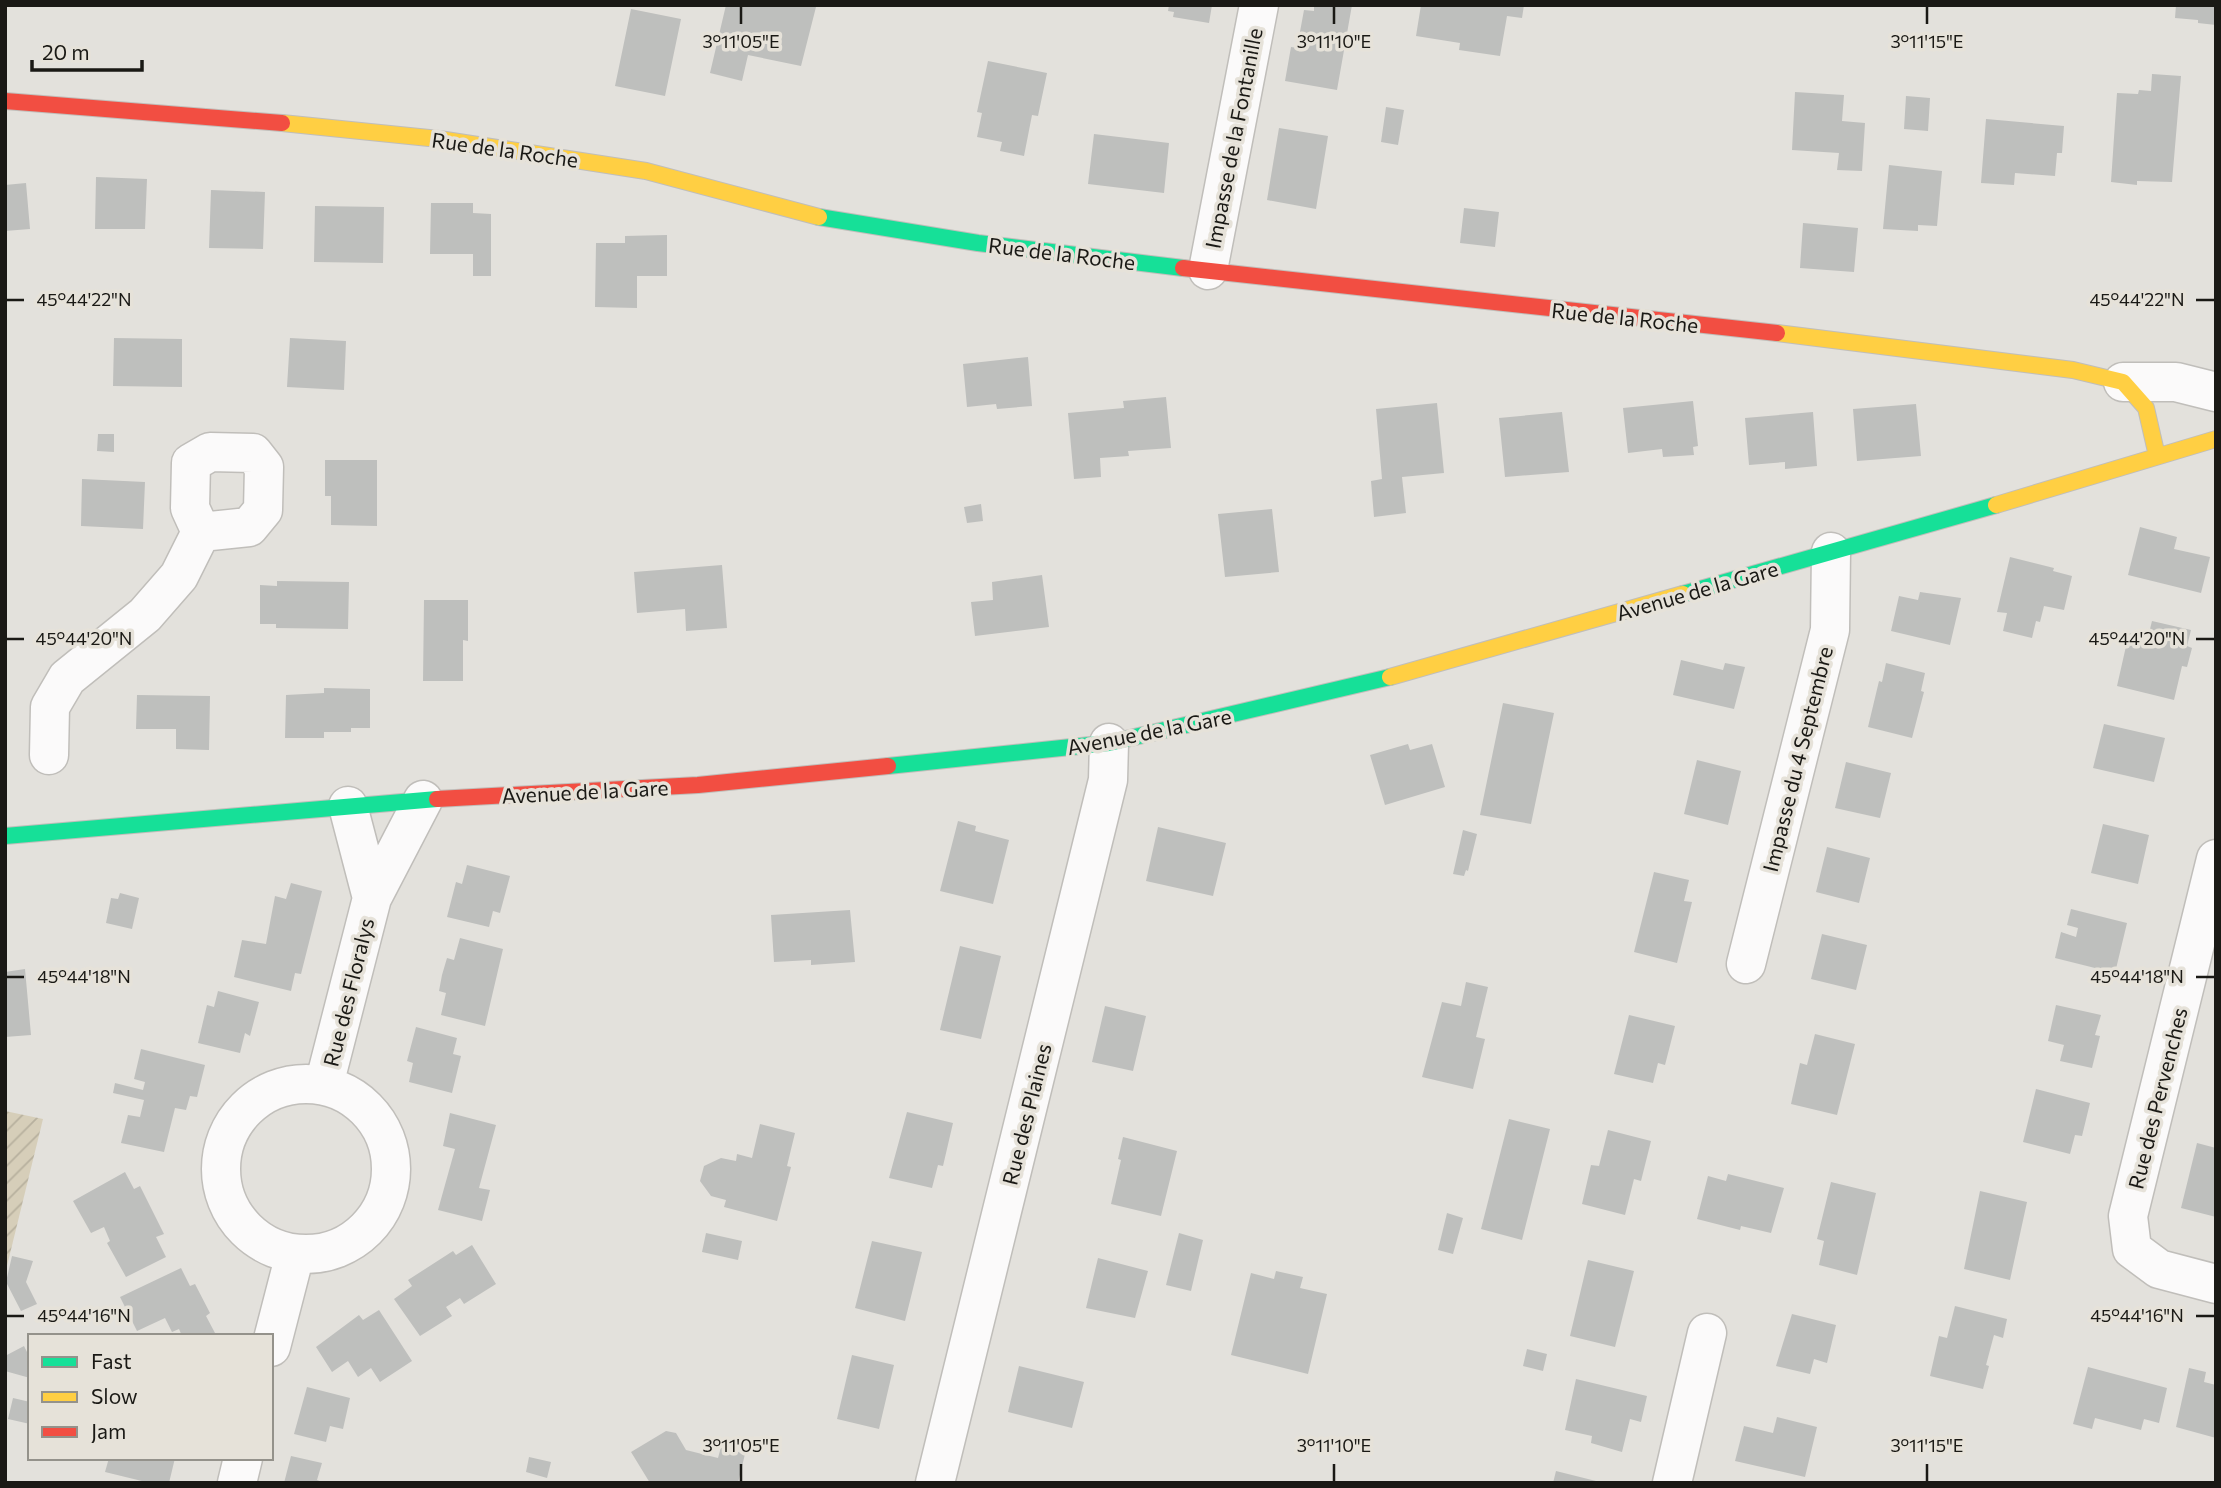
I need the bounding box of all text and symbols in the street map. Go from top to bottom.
street label: Impasse de la Fontanille [1199,26,1267,250]
scale bar [32,28,142,72]
text: 3°11'05"E [702,30,780,52]
text: 3°11'10"E [1297,30,1371,52]
text: 3°11'15"E [1890,30,1964,52]
text: 20 m [42,39,90,64]
street label: Rue de la Roche [430,126,580,172]
street label: Rue de la Roche [987,232,1137,274]
text: 45°44'22"N [36,288,132,310]
text: 45°44'22"N [2089,288,2185,310]
street label: Rue de la Roche [1550,297,1700,337]
street label: Avenue de la Gare [1613,555,1781,625]
text: 45°44'20"N [36,627,132,649]
text: 45°44'20"N [2089,627,2185,649]
street label: Impasse du 4 Septembre [1757,644,1837,874]
street label: Avenue de la Gare [1065,703,1233,759]
street label: Avenue de la Gare [501,774,669,808]
street label: Rue des Floralys [317,915,379,1069]
text: 45°44'18"N [37,965,131,987]
text: 45°44'18"N [2090,965,2184,987]
street label: Rue des Pervenches [2122,1005,2192,1191]
street label: Rue des Plaines [996,1041,1056,1187]
text: 45°44'16"N [37,1304,131,1326]
text: 45°44'16"N [2090,1304,2184,1326]
legend [28,1334,273,1460]
text: Fast [91,1348,132,1373]
text: Slow [91,1383,138,1408]
text: Jam [91,1418,126,1443]
text: 3°11'05"E [702,1434,780,1456]
text: 3°11'10"E [1297,1434,1371,1456]
text: 3°11'15"E [1890,1434,1964,1456]

